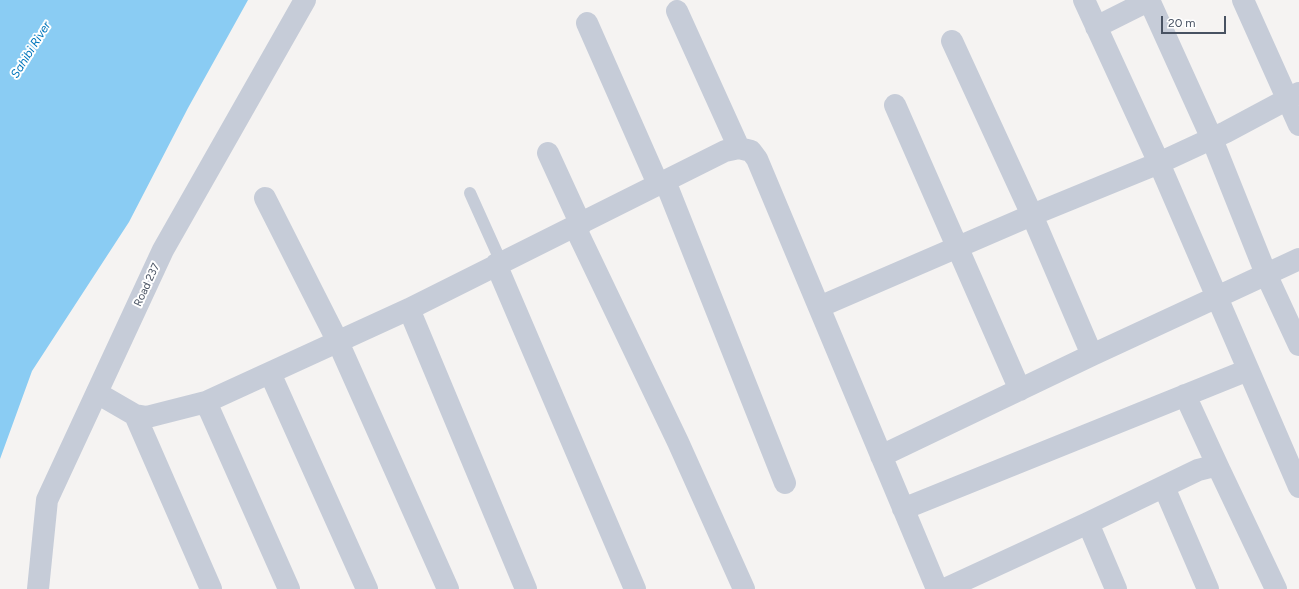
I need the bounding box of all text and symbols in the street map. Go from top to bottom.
scale bar [1163,8,1228,34]
text: 20 m [1168,16,1196,30]
water label: Sahibi River [8,19,54,81]
street label: Road 237 [131,261,163,309]

